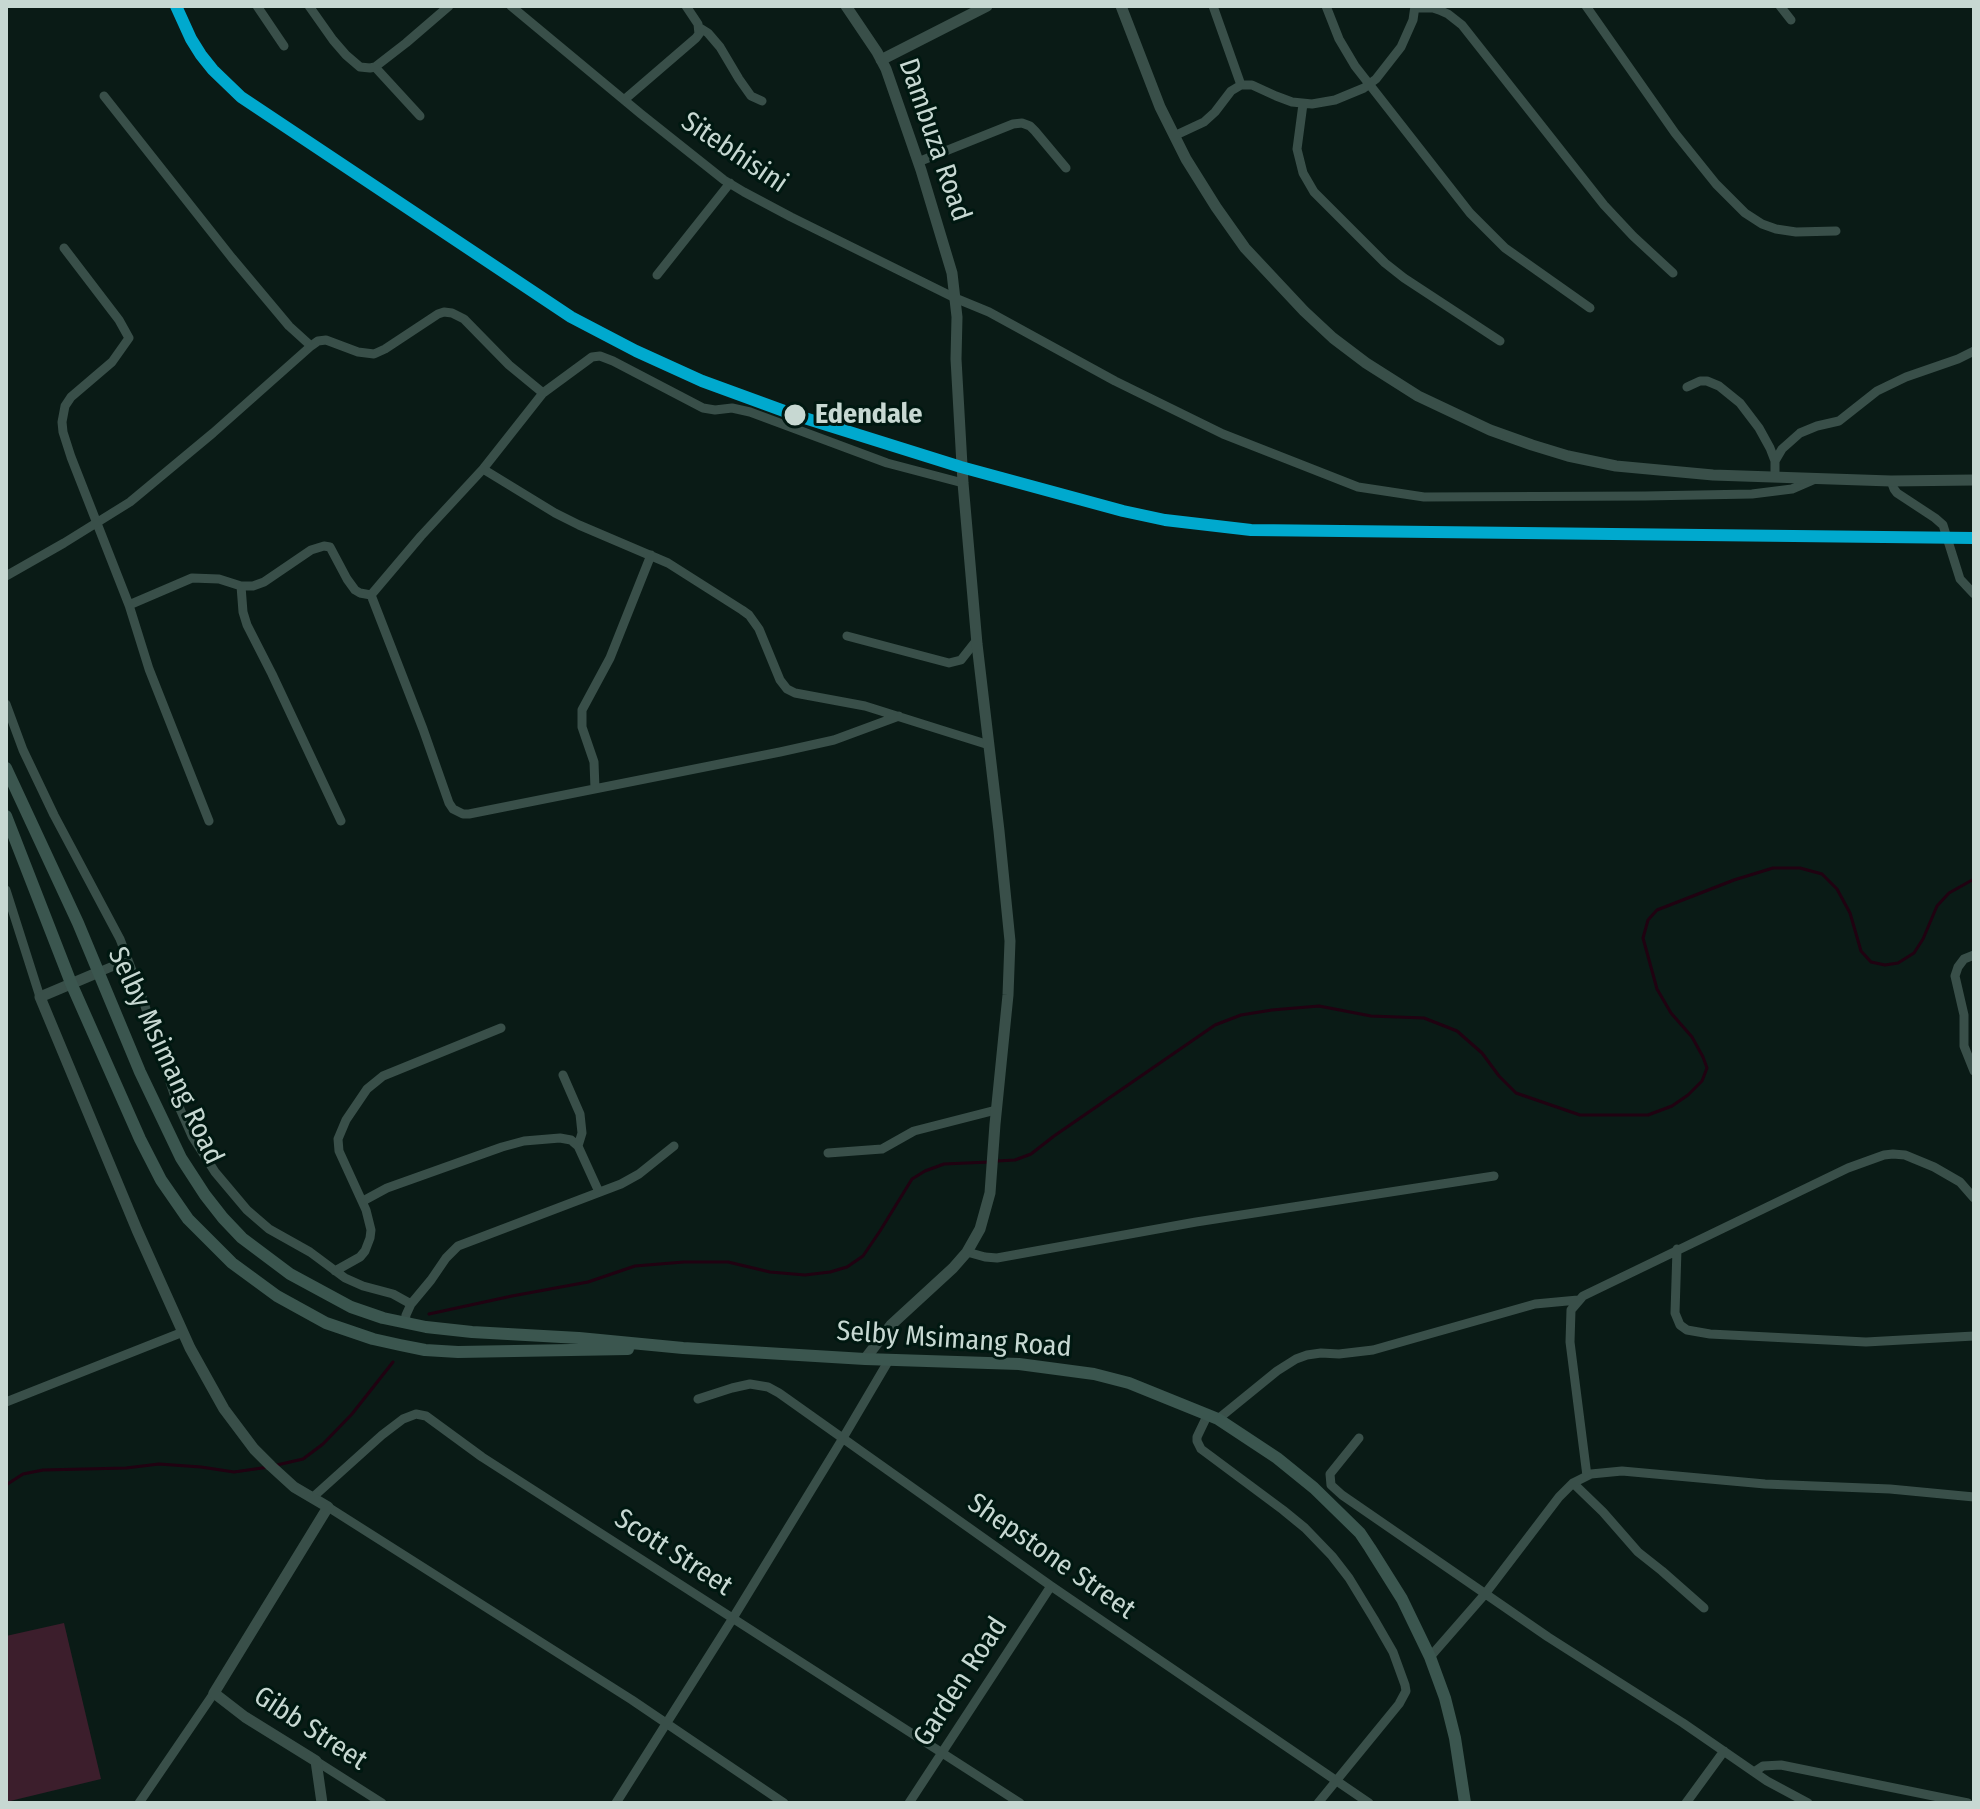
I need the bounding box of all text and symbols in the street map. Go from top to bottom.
street label: Dambuza Road [890,54,978,226]
street label: Sitebhisini [674,105,794,201]
place label: Edendale [815,398,922,432]
marker: Edendale [782,402,808,428]
street label: Selby Msimang Road [100,942,230,1170]
street label: Selby Msimang Road [835,1315,1073,1365]
street label: Shepstone Street [961,1487,1141,1627]
street label: Scott Street [608,1502,738,1604]
street label: Garden Road [907,1611,1015,1753]
street label: Gibb Street [247,1680,373,1778]

